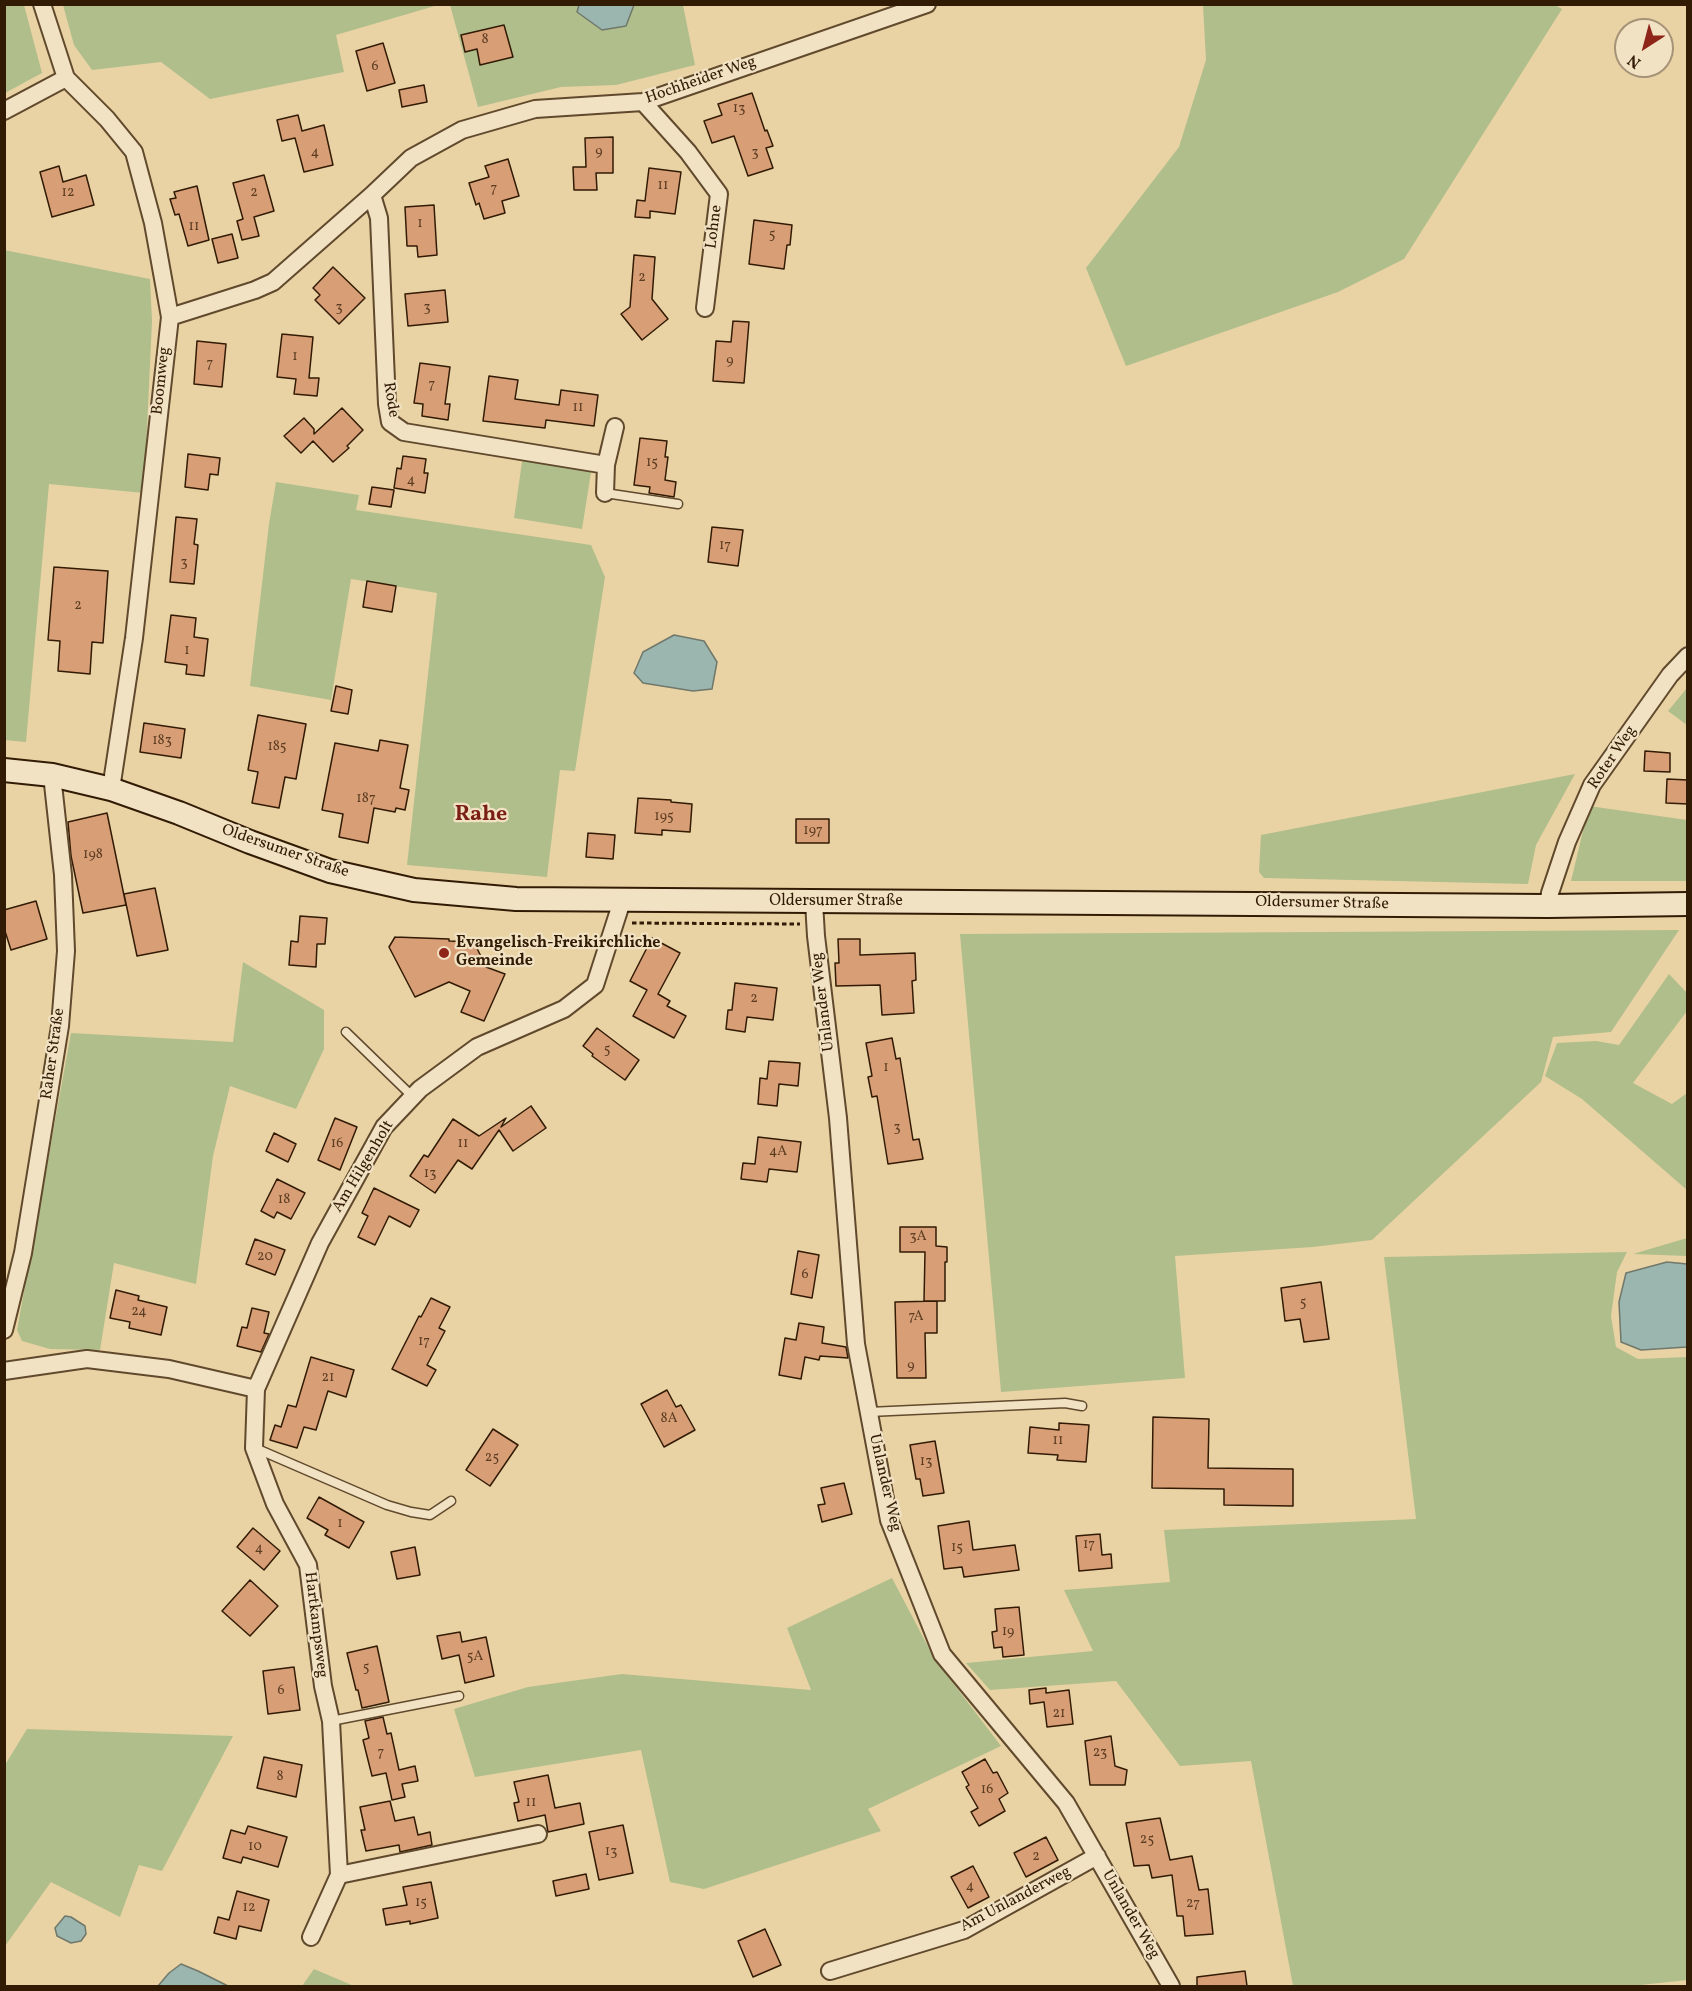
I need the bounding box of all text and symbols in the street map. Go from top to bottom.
north arrow [1614,18,1674,78]
house number: 8 [481,32,489,48]
text: N [1623,49,1646,73]
street label: Hochheider Weg [643,53,759,109]
house number: 6 [371,59,379,75]
house number: 13 [733,101,745,117]
house number: 9 [595,144,603,160]
house number: 4 [311,145,319,161]
house number: 3 [751,145,759,161]
house number: 11 [658,178,668,194]
house number: 7 [491,181,497,197]
house number: 12 [62,185,74,201]
house number: 2 [250,185,258,201]
street label: Lohne [703,204,727,250]
house number: 1 [417,216,423,232]
house number: 11 [189,219,199,235]
house number: 5 [769,227,775,243]
house number: 2 [638,270,646,286]
house number: 3 [335,300,343,316]
house number: 3 [423,300,431,316]
street label: Boomweg [149,346,175,416]
house number: 1 [292,349,298,365]
house number: 9 [726,353,734,369]
house number: 7 [207,356,213,372]
house number: 7 [429,377,435,393]
street label: Rode [378,381,402,419]
house number: 11 [573,400,583,416]
house number: 15 [646,455,658,471]
house number: 4 [407,473,415,489]
house number: 17 [719,538,731,554]
house number: 3 [180,555,188,571]
house number: 2 [74,598,82,614]
house number: 1 [184,643,190,659]
street label: Roter Weg [1585,723,1641,793]
house number: 183 [152,733,172,749]
house number: 185 [267,739,287,755]
house number: 187 [356,791,376,807]
district label: Rahe [455,803,507,829]
house number: 195 [654,809,674,825]
street label: Oldersumer Straße [219,821,351,883]
house number: 197 [803,823,823,839]
house number: 198 [83,847,103,863]
street label: Oldersumer Straße [769,892,903,912]
street label: Oldersumer Straße [1255,893,1389,915]
place label: Evangelisch-Freikirchliche Gemeinde [456,934,660,972]
marker: Evangelisch-Freikirchliche Gemeinde [437,946,451,960]
street label: Unlander Weg [808,951,840,1053]
house number: 2 [750,991,758,1007]
street label: Raher Straße [38,1007,70,1101]
house number: 5 [604,1042,610,1058]
house number: 1 [883,1060,889,1076]
street label: Am Hilgenholt [329,1118,399,1216]
house number: 3 [893,1120,901,1136]
house number: 16 [331,1136,343,1152]
house number: 11 [458,1136,468,1152]
house number: 4A [769,1144,787,1160]
house number: 13 [424,1166,436,1182]
house number: 18 [278,1192,290,1208]
house number: 3A [909,1229,927,1245]
house number: 20 [257,1249,273,1265]
house number: 6 [801,1267,809,1283]
house number: 5 [1300,1295,1306,1311]
house number: 24 [131,1304,147,1320]
house number: 7A [908,1309,924,1325]
house number: 17 [418,1334,430,1350]
house number: 9 [907,1358,915,1374]
house number: 21 [322,1370,334,1386]
house number: 8A [661,1411,677,1427]
street label: Unlander Weg [863,1432,905,1534]
house number: 11 [1053,1433,1063,1449]
house number: 25 [485,1450,499,1466]
house number: 13 [920,1454,932,1470]
house number: 1 [337,1516,343,1532]
house number: 17 [1083,1537,1095,1553]
house number: 15 [951,1540,963,1556]
house number: 4 [255,1541,263,1557]
street label: Hartkampsweg [299,1571,331,1679]
house number: 19 [1002,1624,1014,1640]
house number: 5A [467,1649,483,1665]
house number: 5 [363,1660,369,1676]
house number: 6 [277,1683,285,1699]
house number: 21 [1053,1706,1065,1722]
house number: 7 [378,1745,384,1761]
house number: 23 [1093,1745,1107,1761]
house number: 8 [276,1769,284,1785]
house number: 16 [981,1782,993,1798]
house number: 11 [526,1795,536,1811]
house number: 25 [1140,1832,1154,1848]
house number: 10 [248,1839,262,1855]
house number: 13 [605,1844,617,1860]
house number: 2 [1032,1849,1040,1865]
street label: Am Unlanderweg [957,1863,1075,1937]
street label: Unlander Weg [1097,1867,1163,1963]
house number: 4 [966,1879,974,1895]
house number: 15 [415,1895,427,1911]
house number: 27 [1186,1896,1200,1912]
house number: 12 [243,1900,255,1916]

